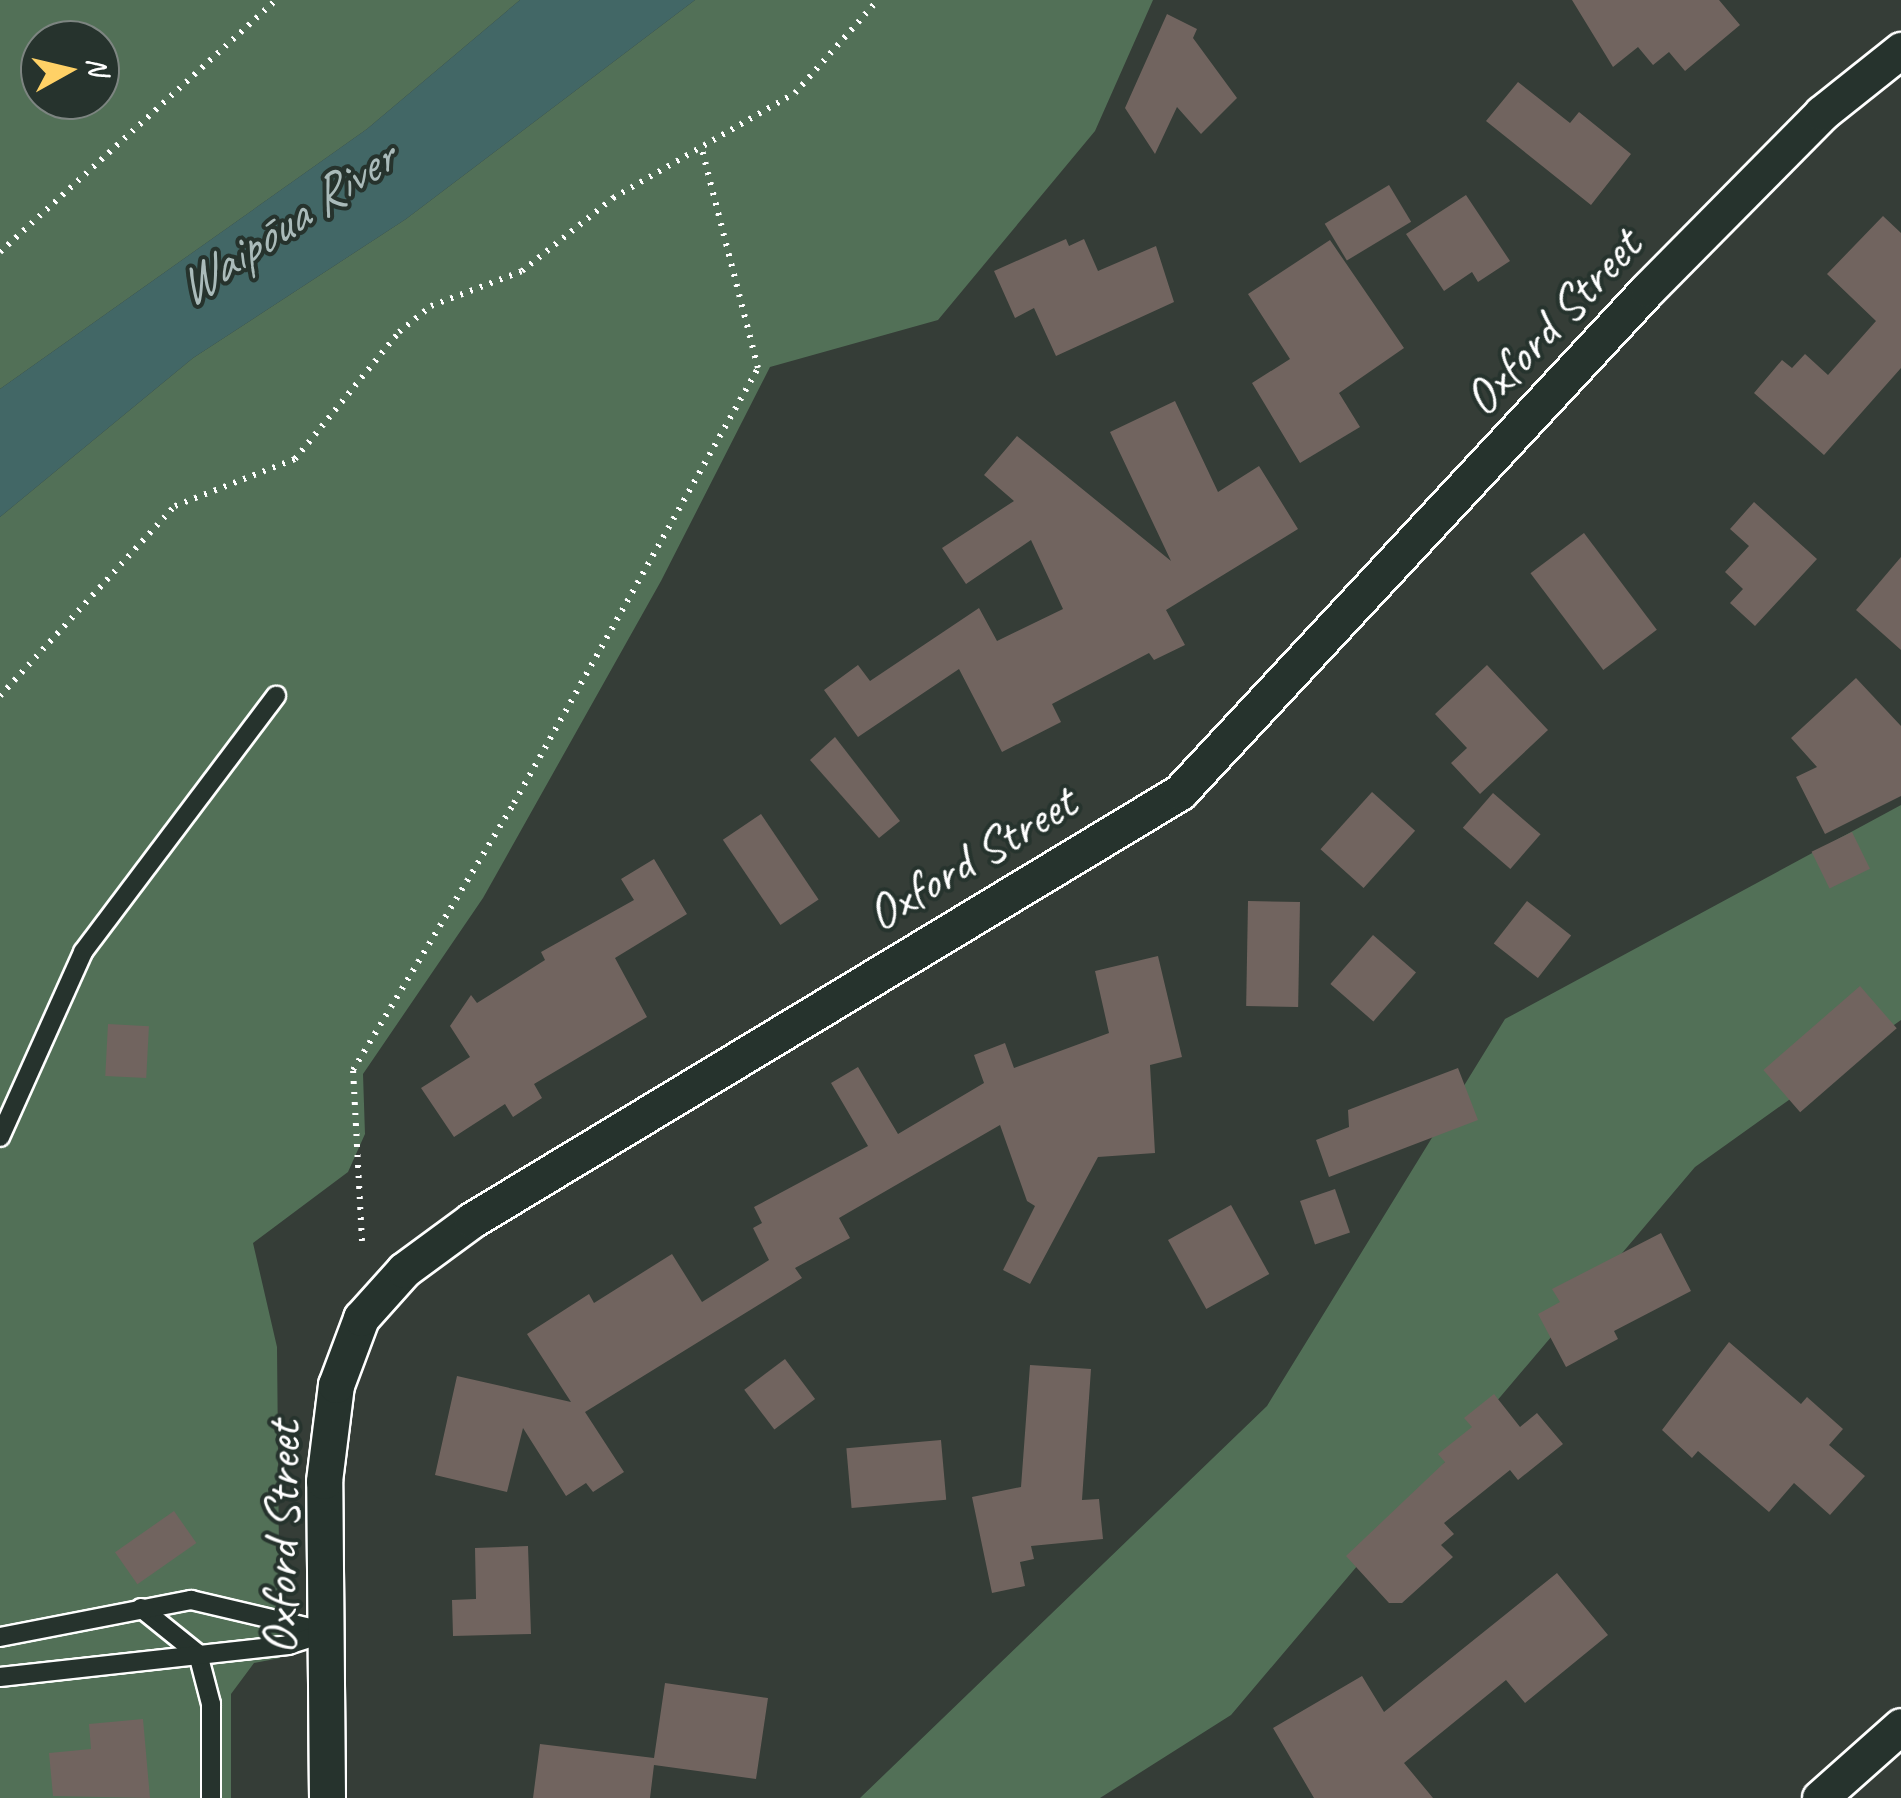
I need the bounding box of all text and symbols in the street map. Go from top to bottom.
north arrow [20,20,120,120]
text: N [80,55,117,77]
water label: Waipōua River [163,128,407,320]
street label: Oxford Street [1450,216,1654,428]
street label: Oxford Street [855,772,1087,944]
street label: Oxford Street [249,1420,313,1656]

